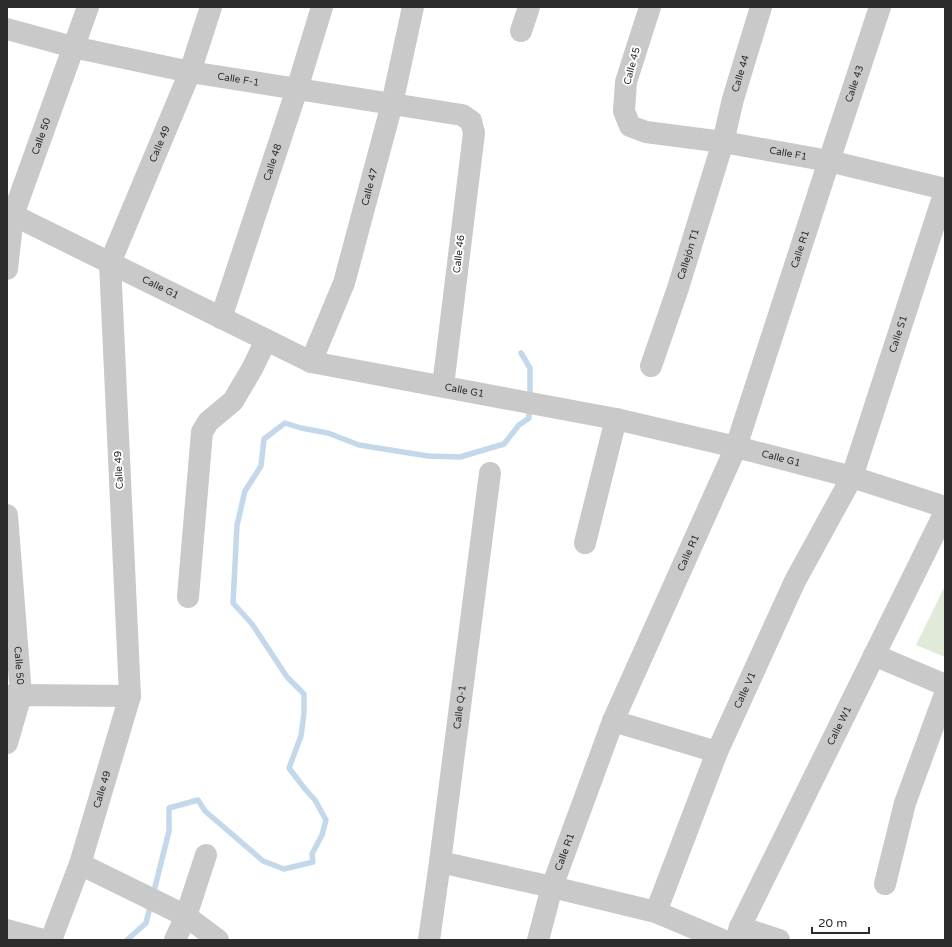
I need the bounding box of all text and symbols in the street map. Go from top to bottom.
street label: Calle 45 [621,46,643,86]
street label: Calle 44 [729,53,752,94]
street label: Calle 43 [843,64,866,104]
street label: Calle F-1 [217,70,260,89]
street label: Calle 50 [29,116,54,156]
street label: Calle 49 [147,124,173,164]
street label: Calle 48 [261,142,284,182]
street label: Calle F1 [768,144,808,163]
street label: Calle 47 [359,167,381,207]
street label: Callejón T1 [675,227,702,281]
street label: Calle R1 [789,229,812,270]
street label: Calle 46 [451,234,467,274]
street label: Calle G1 [140,273,181,302]
street label: Calle S1 [887,314,910,354]
street label: Calle G1 [444,381,485,400]
street label: Calle G1 [760,448,802,469]
street label: Calle 49 [112,451,126,489]
street label: Calle R1 [675,532,702,573]
street label: Calle 50 [11,646,26,685]
street label: Calle V1 [732,670,759,711]
street label: Calle Q-1 [451,684,469,730]
street label: Calle W1 [825,704,854,747]
street label: Calle 49 [91,769,113,810]
street label: Calle R1 [552,832,577,873]
scale bar [812,909,869,935]
text: 20 m [818,916,847,930]

